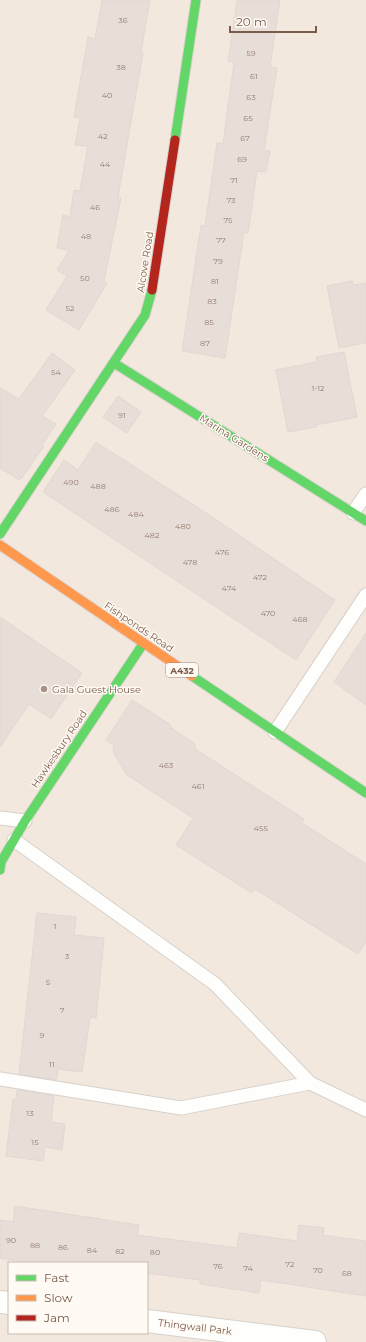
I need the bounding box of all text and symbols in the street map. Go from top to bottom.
scale bar [230,8,316,34]
text: 20 m [236,14,267,29]
house number: 36 [118,15,128,25]
house number: 59 [246,48,256,58]
house number: 38 [116,62,126,72]
house number: 61 [250,71,258,81]
house number: 40 [102,90,112,100]
house number: 63 [246,92,256,102]
house number: 65 [243,113,253,123]
house number: 42 [98,131,108,141]
house number: 67 [240,133,250,143]
house number: 69 [237,154,247,164]
house number: 44 [100,159,111,169]
house number: 71 [230,175,238,185]
house number: 73 [226,195,236,205]
house number: 46 [90,202,100,212]
house number: 75 [223,215,233,225]
house number: 48 [81,231,91,241]
street label: Alcove Road [134,231,156,293]
house number: 77 [216,235,226,245]
house number: 79 [213,256,223,266]
house number: 50 [80,273,90,283]
house number: 81 [211,276,219,286]
house number: 83 [207,296,217,306]
house number: 52 [65,303,75,313]
house number: 85 [204,317,214,327]
house number: 87 [200,338,210,348]
house number: 54 [51,367,62,377]
house number: 1-12 [311,383,325,393]
house number: 91 [118,410,126,420]
street label: Marina Gardens [197,411,271,465]
house number: 490 [63,477,79,487]
house number: 488 [90,481,106,491]
house number: 486 [104,504,120,514]
house number: 484 [128,509,145,519]
house number: 480 [175,521,191,531]
house number: 482 [144,530,160,540]
house number: 476 [215,547,229,557]
house number: 478 [183,557,197,567]
house number: 472 [253,572,268,582]
house number: 474 [222,583,237,593]
street label: Fishponds Road [102,599,176,655]
house number: 470 [261,608,275,618]
house number: 468 [292,614,308,624]
road number: A432 [166,663,198,677]
place label: Gala Guest House [52,683,141,696]
marker: Gala Guest House [39,684,49,694]
street label: Hawkesbury Road [28,708,90,790]
house number: 463 [159,760,174,770]
house number: 461 [191,781,205,791]
house number: 455 [254,823,269,833]
house number: 1 [54,921,56,931]
house number: 3 [65,951,70,961]
house number: 5 [46,977,51,987]
house number: 7 [60,1005,65,1015]
house number: 9 [40,1030,45,1040]
house number: 11 [49,1059,55,1069]
house number: 13 [26,1108,34,1118]
house number: 15 [31,1137,39,1147]
house number: 90 [6,1235,16,1245]
house number: 88 [30,1240,40,1250]
house number: 86 [58,1242,68,1252]
house number: 84 [87,1245,98,1255]
house number: 82 [115,1246,125,1256]
house number: 80 [150,1247,160,1257]
house number: 72 [285,1259,295,1269]
house number: 76 [213,1261,223,1271]
legend [8,1262,148,1334]
house number: 74 [243,1263,253,1273]
house number: 70 [313,1265,323,1275]
house number: 68 [342,1268,352,1278]
text: Fast [44,1270,69,1285]
text: Slow [44,1290,73,1305]
text: Jam [43,1310,70,1325]
street label: Thingwall Park [157,1316,233,1338]

